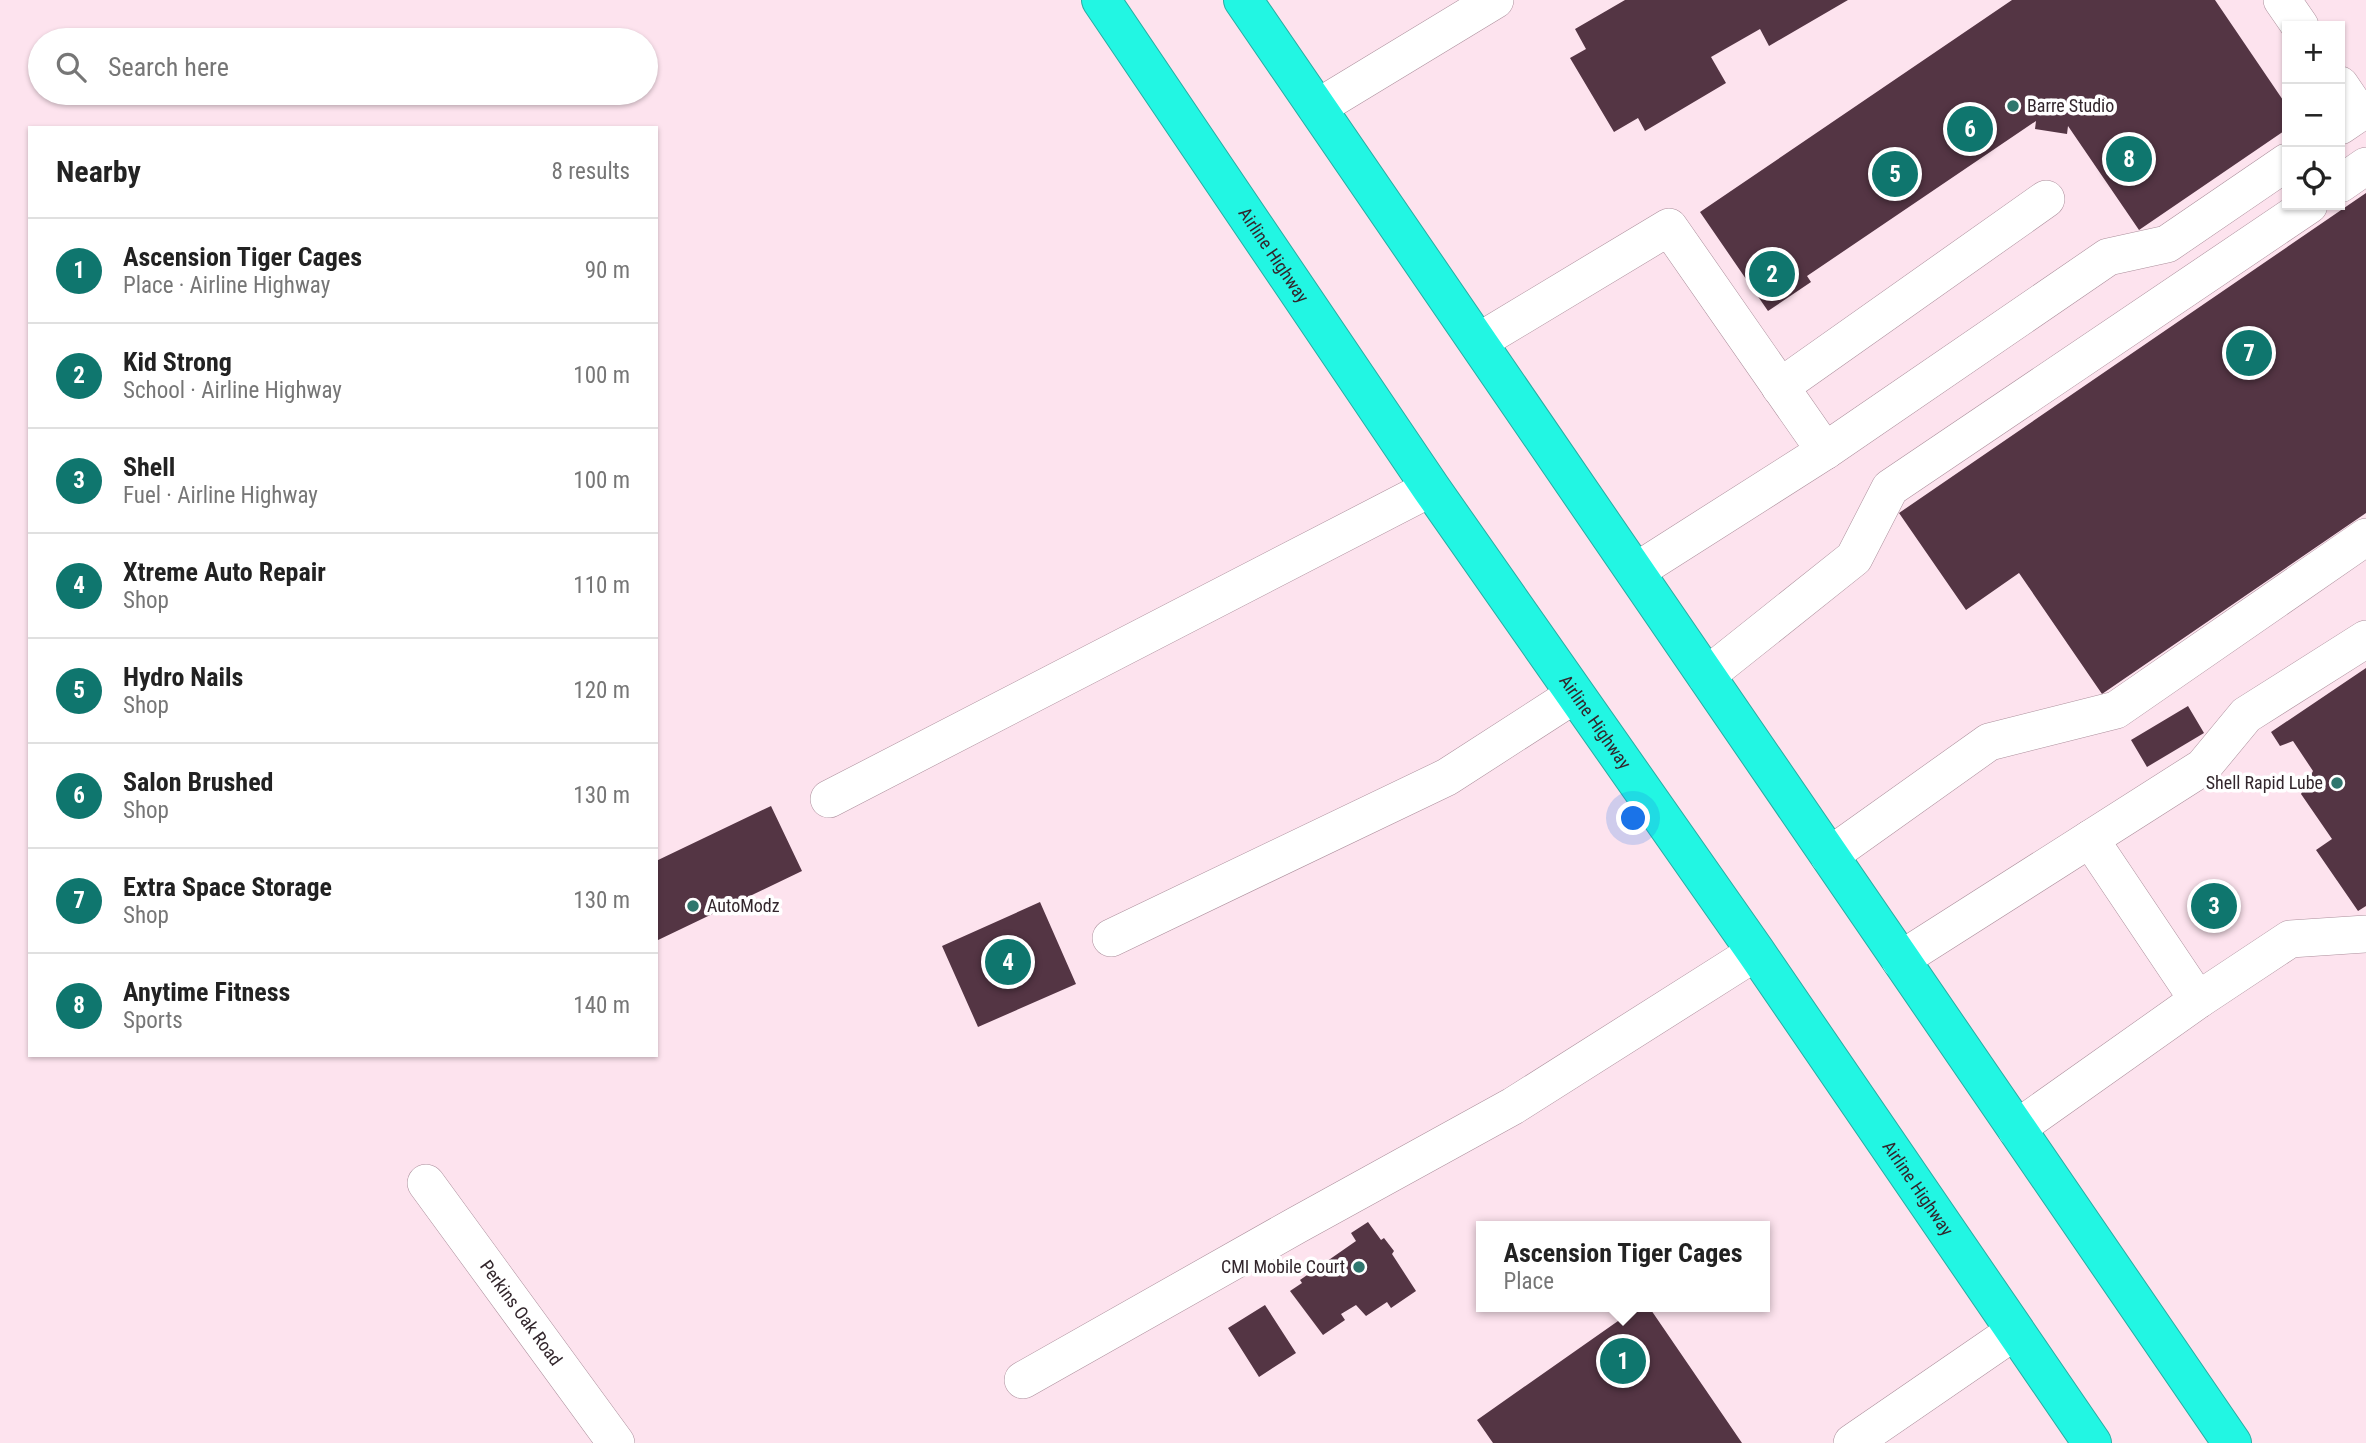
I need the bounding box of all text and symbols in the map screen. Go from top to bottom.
map controls [2282,21,2345,210]
button: + [2282,21,2345,84]
search box [28,28,658,105]
icon: search [52,48,90,86]
text: Search here [108,52,229,82]
button: − [2282,84,2345,147]
place label: Barre Studio [2027,95,2114,116]
marker: Barre Studio [2005,98,2021,114]
pin: 6 [1947,103,1993,155]
pin: 8 [2106,133,2152,185]
button: locate [2282,147,2345,210]
pin: 5 [1872,148,1918,200]
text: Nearby [56,154,141,189]
text: 8 results [552,158,630,185]
street label: Airline Highway [1234,203,1314,307]
text: Ascension Tiger Cages [123,242,362,272]
pin: 2 [1749,248,1795,300]
text: 1 [73,257,85,284]
text: 90 m [585,257,630,284]
text: Place · Airline Highway [123,272,330,299]
pin: 7 [2226,327,2272,379]
text: Kid Strong [123,347,232,377]
text: 2 [73,362,85,389]
text: 100 m [573,362,630,389]
text: School · Airline Highway [123,377,342,404]
text: Shell [123,452,175,482]
text: 3 [73,467,85,494]
text: 100 m [573,467,630,494]
text: Fuel · Airline Highway [123,482,318,509]
text: Xtreme Auto Repair [123,557,326,587]
text: 4 [73,572,85,599]
text: 110 m [573,572,630,599]
text: Shop [123,587,169,614]
text: Hydro Nails [123,662,243,692]
street label: Airline Highway [1555,671,1636,773]
text: 5 [73,677,85,704]
text: 120 m [573,677,630,704]
text: Shop [123,692,169,719]
text: Salon Brushed [123,767,273,797]
place label: Shell Rapid Lube [2206,772,2323,793]
marker: Shell Rapid Lube [2329,775,2345,791]
text: 6 [73,782,85,809]
text: 130 m [573,782,630,809]
text: Shop [123,797,169,824]
your location [1616,801,1650,835]
text: Extra Space Storage [123,872,332,902]
pin: 3 [2191,880,2237,932]
text: 7 [73,887,85,914]
text: 130 m [573,887,630,914]
place label: AutoModz [707,895,780,916]
marker: AutoModz [685,898,701,914]
text: Shop [123,902,169,929]
pin: 4 [985,936,1031,988]
text: Anytime Fitness [123,977,290,1007]
text: 8 [73,992,85,1019]
text: 140 m [573,992,630,1019]
text: Sports [123,1007,183,1034]
street label: Airline Highway [1878,1137,1958,1240]
popup [1476,1221,1770,1312]
text: Ascension Tiger Cages [1503,1238,1743,1268]
street label: Perkins Oak Road [476,1256,567,1369]
place label: CMI Mobile Court [1221,1256,1345,1277]
marker: CMI Mobile Court [1351,1259,1367,1275]
text: Place [1503,1268,1554,1295]
pin: 1 [1600,1335,1646,1387]

